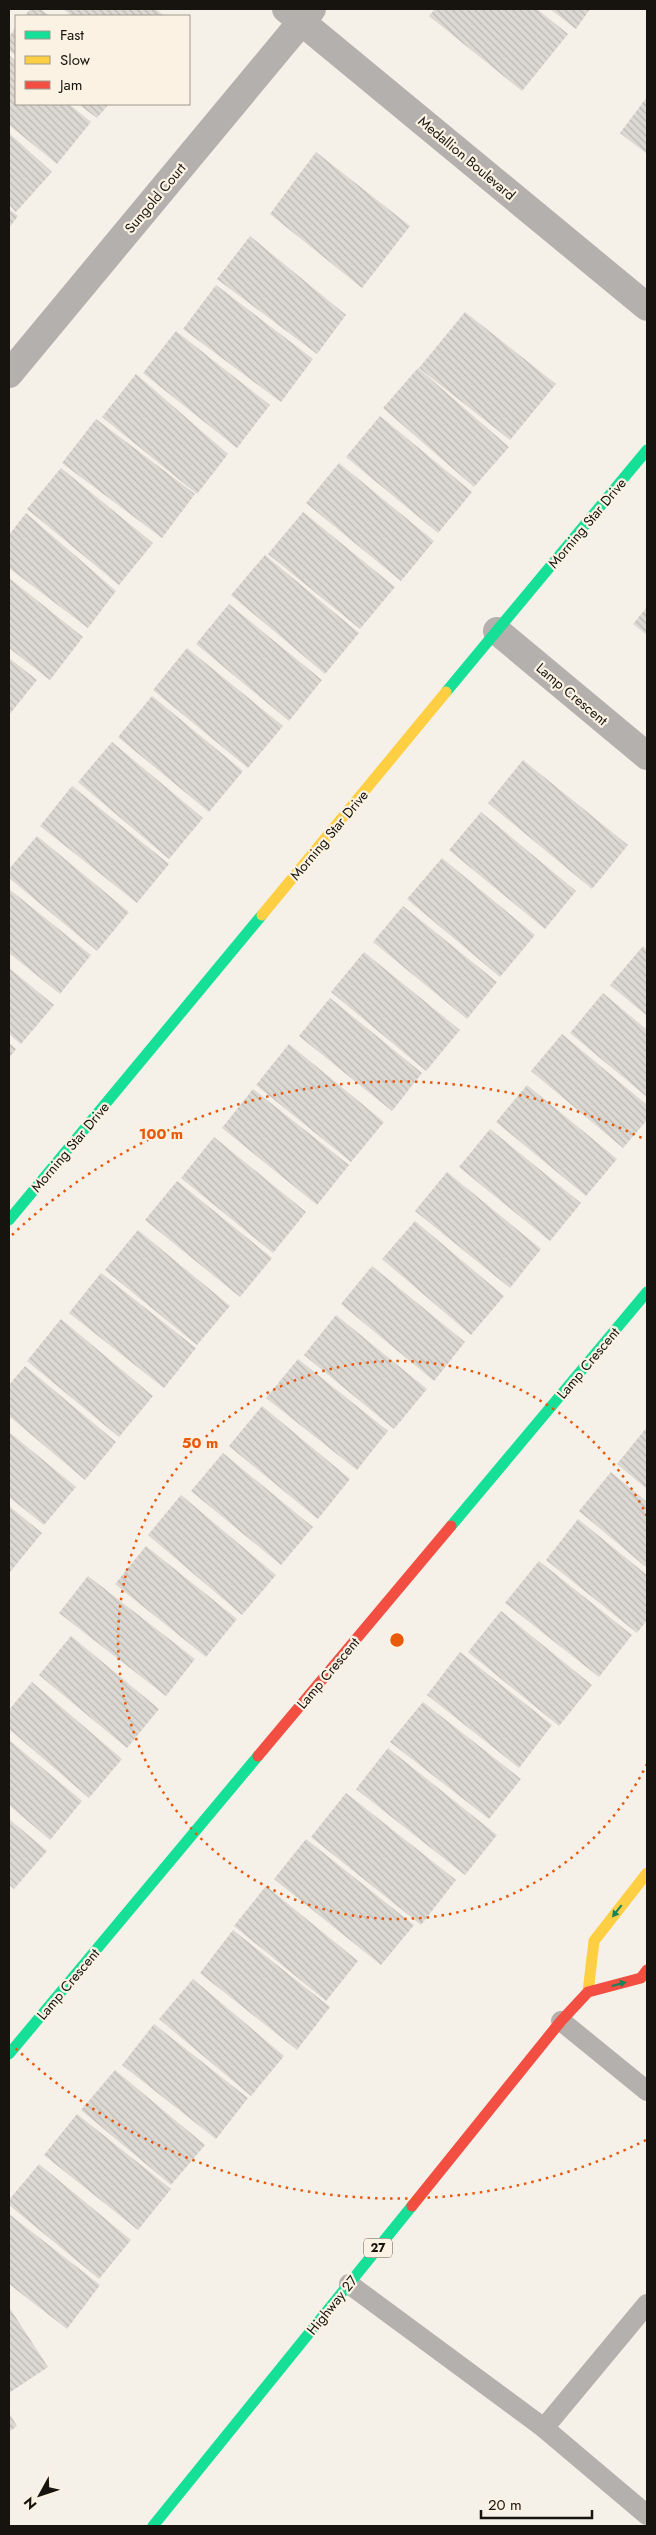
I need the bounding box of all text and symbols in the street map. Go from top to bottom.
legend [15,15,190,105]
text: Fast [60,24,84,46]
text: Slow [60,49,91,71]
text: Jam [58,74,83,96]
street label: Medallion Boulevard [414,111,520,205]
street label: Sungold Court [120,158,191,237]
street label: Morning Star Drive [543,474,631,572]
street label: Lamp Crescent [532,658,613,730]
street label: Morning Star Drive [285,786,373,884]
street label: Morning Star Drive [26,1098,114,1196]
text: 100 m [139,1123,183,1145]
street label: Lamp Crescent [552,1322,624,1403]
text: 50 m [182,1432,218,1454]
centre of rings [388,1631,406,1649]
street label: Lamp Crescent [292,1632,364,1713]
one-way arrow [612,1904,623,1917]
street label: Lamp Crescent [32,1943,104,2024]
one-way arrow [612,1980,627,1988]
road number: 27 [364,2238,392,2258]
street label: Highway 27 [302,2271,362,2339]
north arrow [15,2470,65,2520]
scale bar [481,2488,592,2520]
text: N [19,2493,41,2514]
text: 20 m [488,2494,522,2516]

